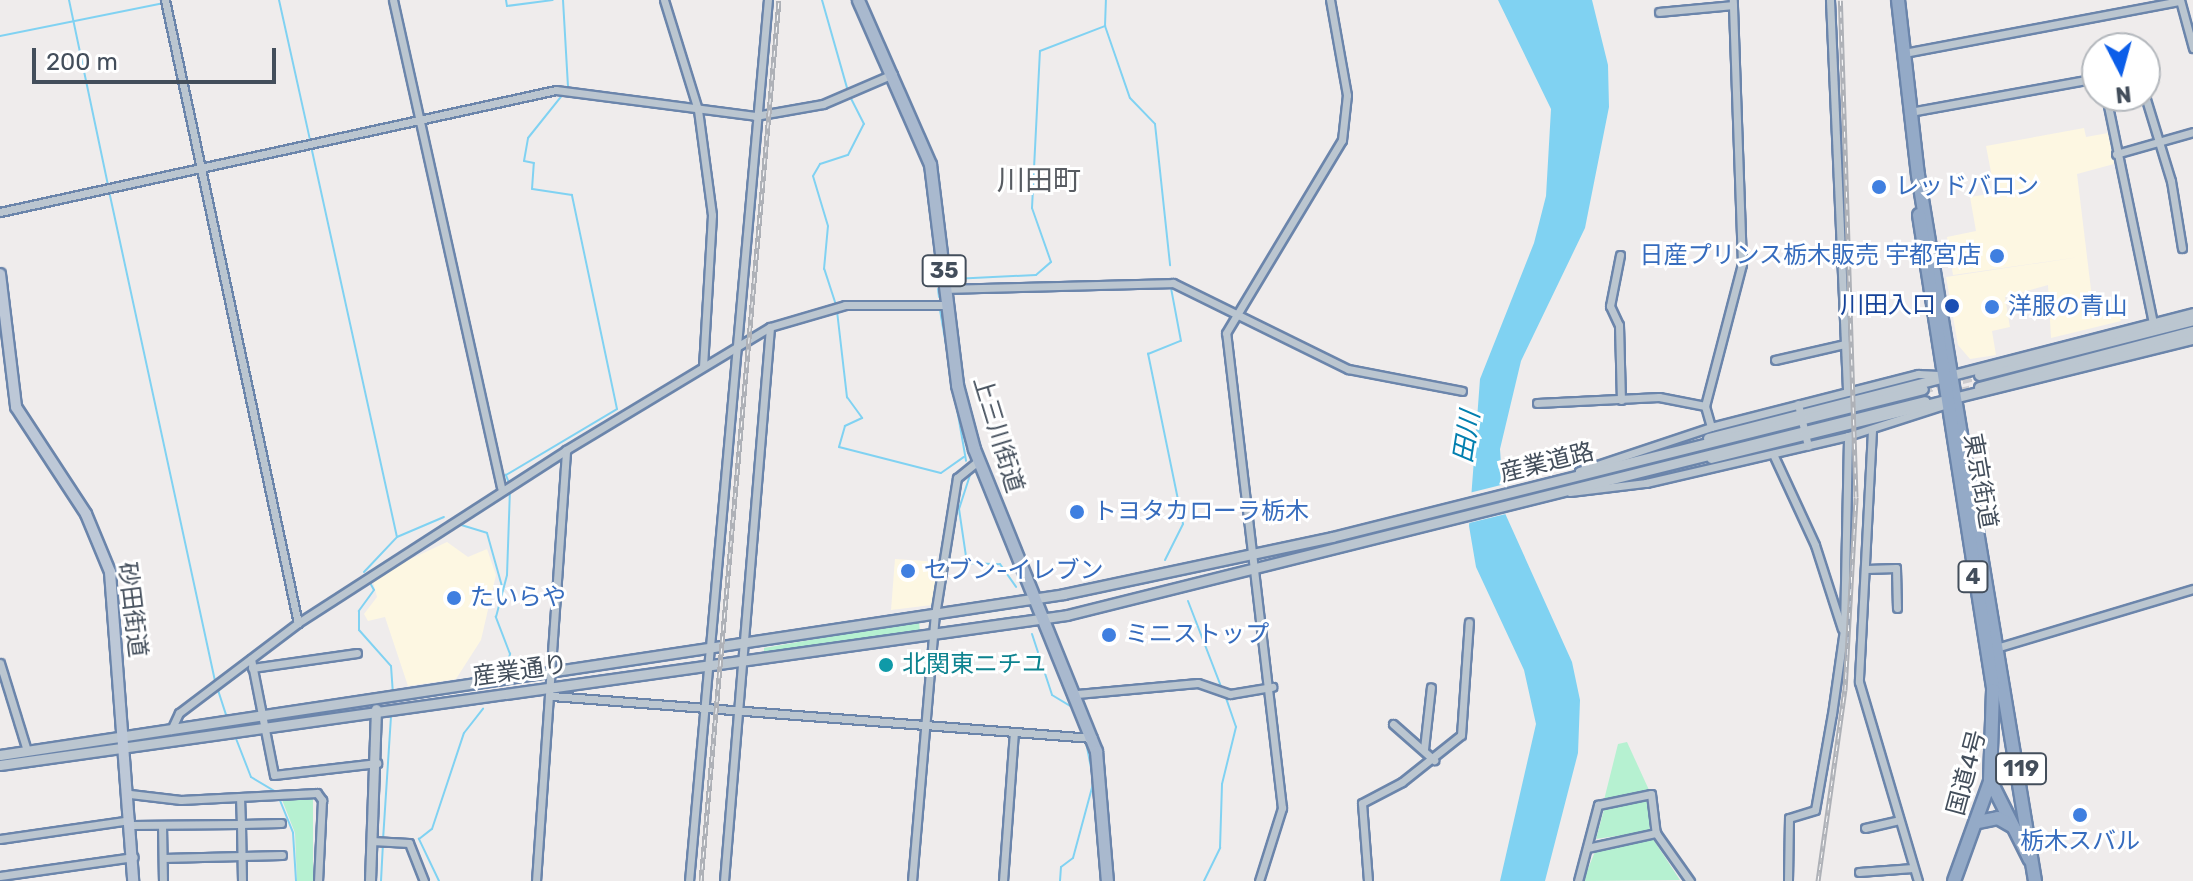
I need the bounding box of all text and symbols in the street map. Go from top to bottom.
scale bar [36,32,280,82]
north arrow [2081,32,2161,112]
text: 200 m [46,48,118,76]
text: N [2114,80,2133,109]
district label: 川田町 [997,164,1081,198]
place label: レッドバロン [1895,173,2039,201]
marker: レッドバロン [1870,178,1888,196]
place label: 日産プリンス栃木販売 宇都宮店 [1639,242,1981,270]
marker: 日産プリンス栃木販売 宇都宮店 [1988,247,2006,265]
road number: 35 [920,253,968,289]
place label: 川田入口 [1840,292,1936,320]
place label: 洋服の青山 [2008,293,2128,321]
marker: 川田入口 [1943,297,1961,315]
marker: 洋服の青山 [1983,298,2001,316]
street label: 上三川街道 [967,373,1029,497]
water label: 田川 [1448,409,1486,465]
street label: 東京街道 [1957,431,2003,531]
street label: 産業道路 [1497,437,1597,489]
place label: トヨタカローラ栃木 [1093,498,1309,526]
marker: トヨタカローラ栃木 [1068,503,1086,521]
place label: セブン-イレブン [924,557,1104,585]
road number: 4 [1957,559,1989,595]
street label: 砂田街道 [112,561,152,659]
marker: セブン-イレブン [899,562,917,580]
place label: たいらや [470,584,566,612]
marker: たいらや [445,589,463,607]
place label: ミニストップ [1125,621,1269,649]
marker: ミニストップ [1100,626,1118,644]
street label: 産業通り [470,650,570,692]
place label: 北関東ニチユ [902,651,1046,679]
marker: 北関東ニチユ [877,656,895,674]
street label: 国道4号 [1942,727,1992,819]
road number: 119 [1995,751,2047,787]
marker: 栃木スバル [2071,806,2089,824]
place label: 栃木スバル [2020,828,2140,856]

